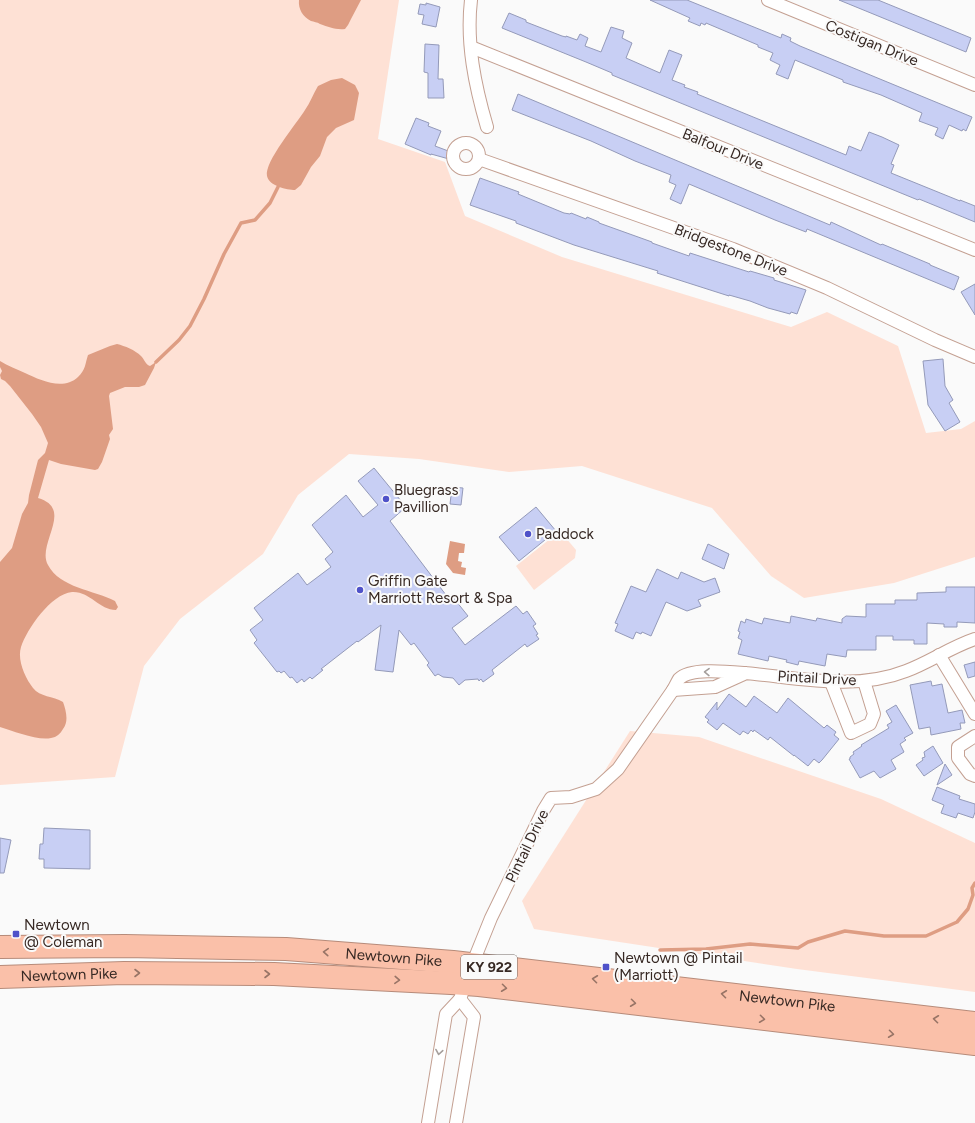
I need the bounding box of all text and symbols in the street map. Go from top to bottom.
street label: Costigan Drive [823,16,921,70]
street label: Balfour Drive [680,125,766,173]
street label: Bridgestone Drive [672,220,790,280]
place label: Bluegrass Pavillion [394,481,459,516]
marker: Bluegrass Pavillion [381,494,391,504]
place label: Paddock [536,525,595,543]
marker: Paddock [523,529,533,539]
place label: Griffin Gate Marriott Resort & Spa [368,572,513,607]
marker: Griffin Gate Marriott Resort & Spa [355,585,365,595]
one-way arrow [704,667,710,676]
street label: Pintail Drive [777,667,857,689]
street label: Pintail Drive [502,807,552,885]
place label: Newtown @ Coleman [24,916,102,951]
marker: Newtown @ Coleman [11,929,21,939]
street label: Newtown Pike [345,945,443,970]
one-way arrow [323,947,329,956]
place label: Newtown @ Pintail (Marriott) [614,949,742,984]
road number: KY 922 [461,955,517,979]
marker: Newtown @ Pintail (Marriott) [601,962,611,972]
street label: Newtown Pike [20,964,118,985]
one-way arrow [134,969,140,977]
one-way arrow [264,970,270,978]
one-way arrow [592,975,598,984]
one-way arrow [394,976,400,985]
one-way arrow [501,983,507,992]
street label: Newtown Pike [738,986,836,1016]
one-way arrow [721,990,727,999]
one-way arrow [630,999,636,1008]
one-way arrow [759,1014,765,1023]
one-way arrow [933,1015,939,1024]
one-way arrow [888,1029,894,1038]
one-way arrow [435,1049,444,1055]

